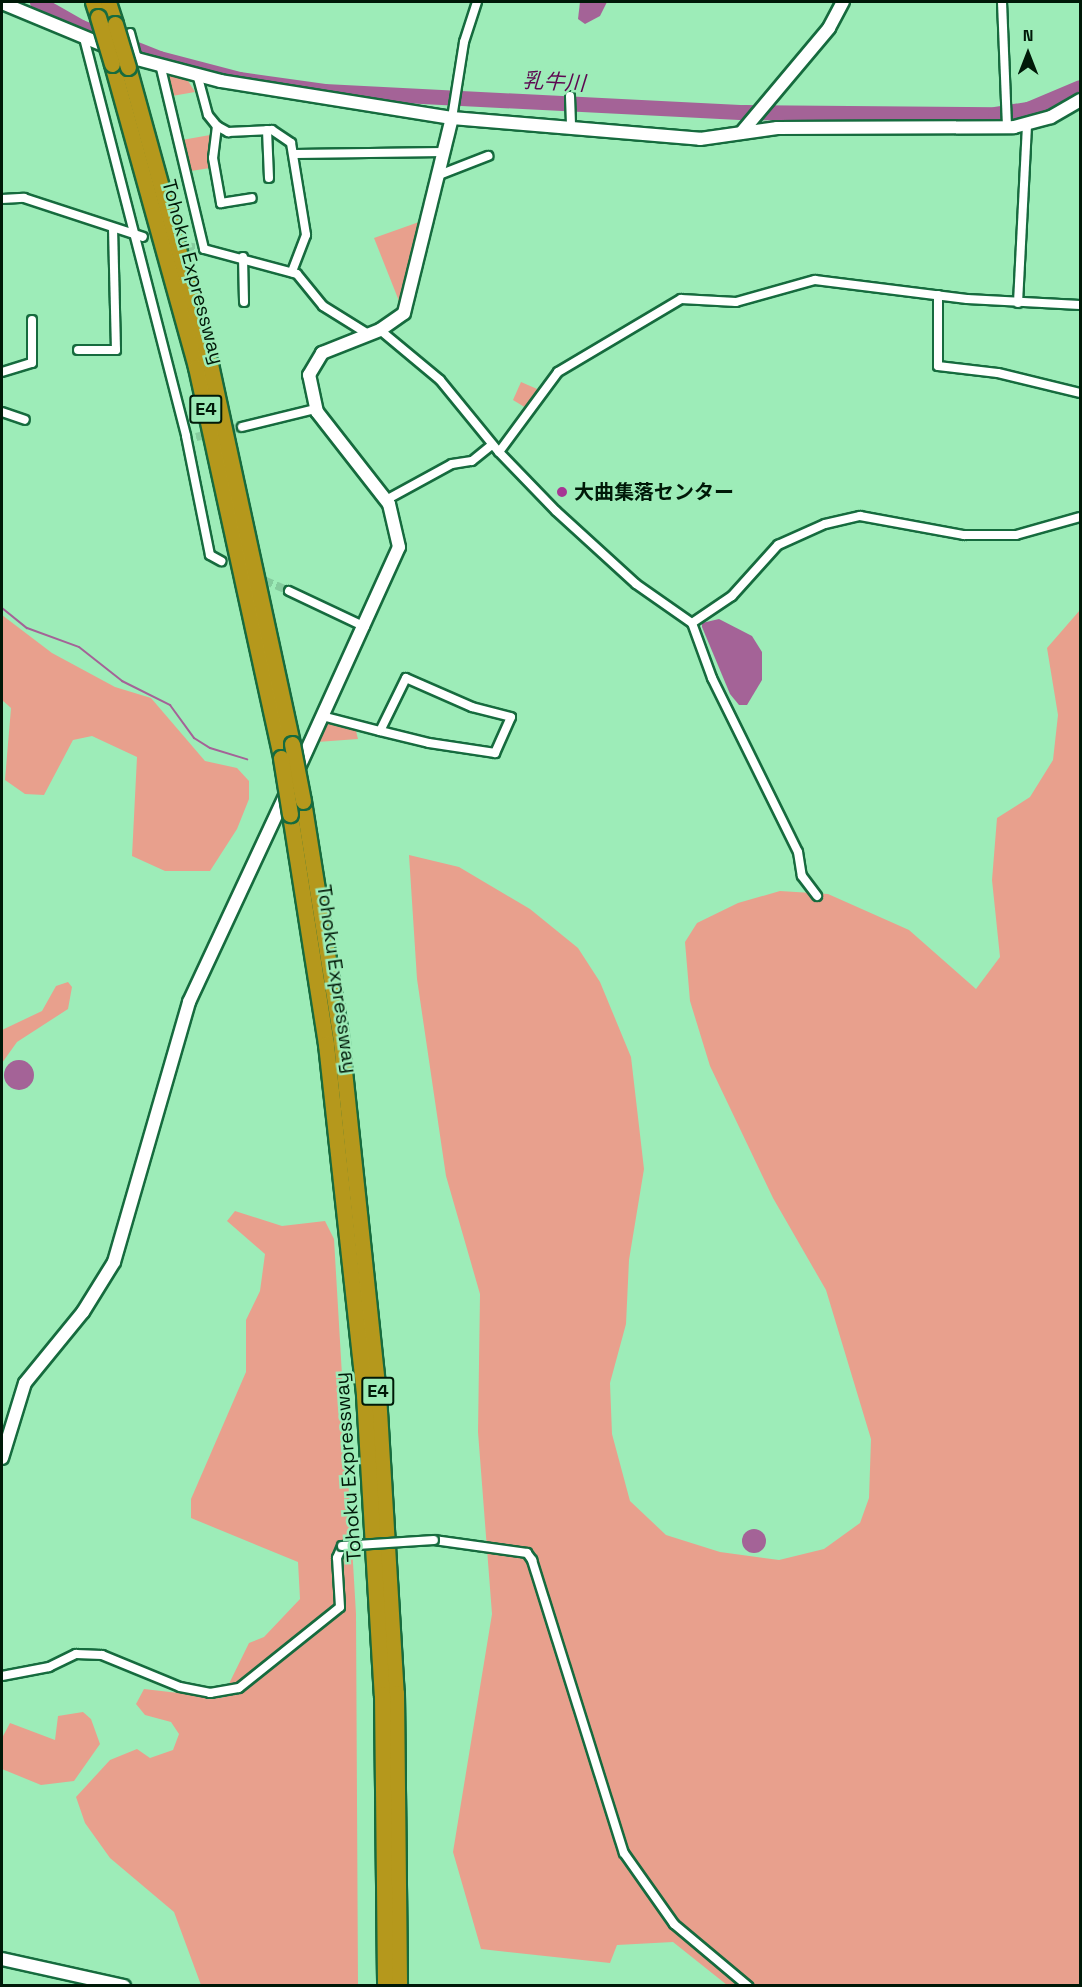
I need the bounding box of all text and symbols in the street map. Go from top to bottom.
north arrow [998,24,1058,84]
text: N [1023,25,1033,46]
water label: 乳牛川 [522,68,586,96]
street label: Tohoku Expressway [157,177,229,367]
road number: E4 [188,394,224,424]
place label: 大曲集落センター [574,480,734,504]
marker: 大曲集落センター [555,485,569,499]
street label: Tohoku Expressway [312,883,362,1075]
street label: Tohoku Expressway [329,1371,367,1563]
road number: E4 [360,1376,396,1406]

